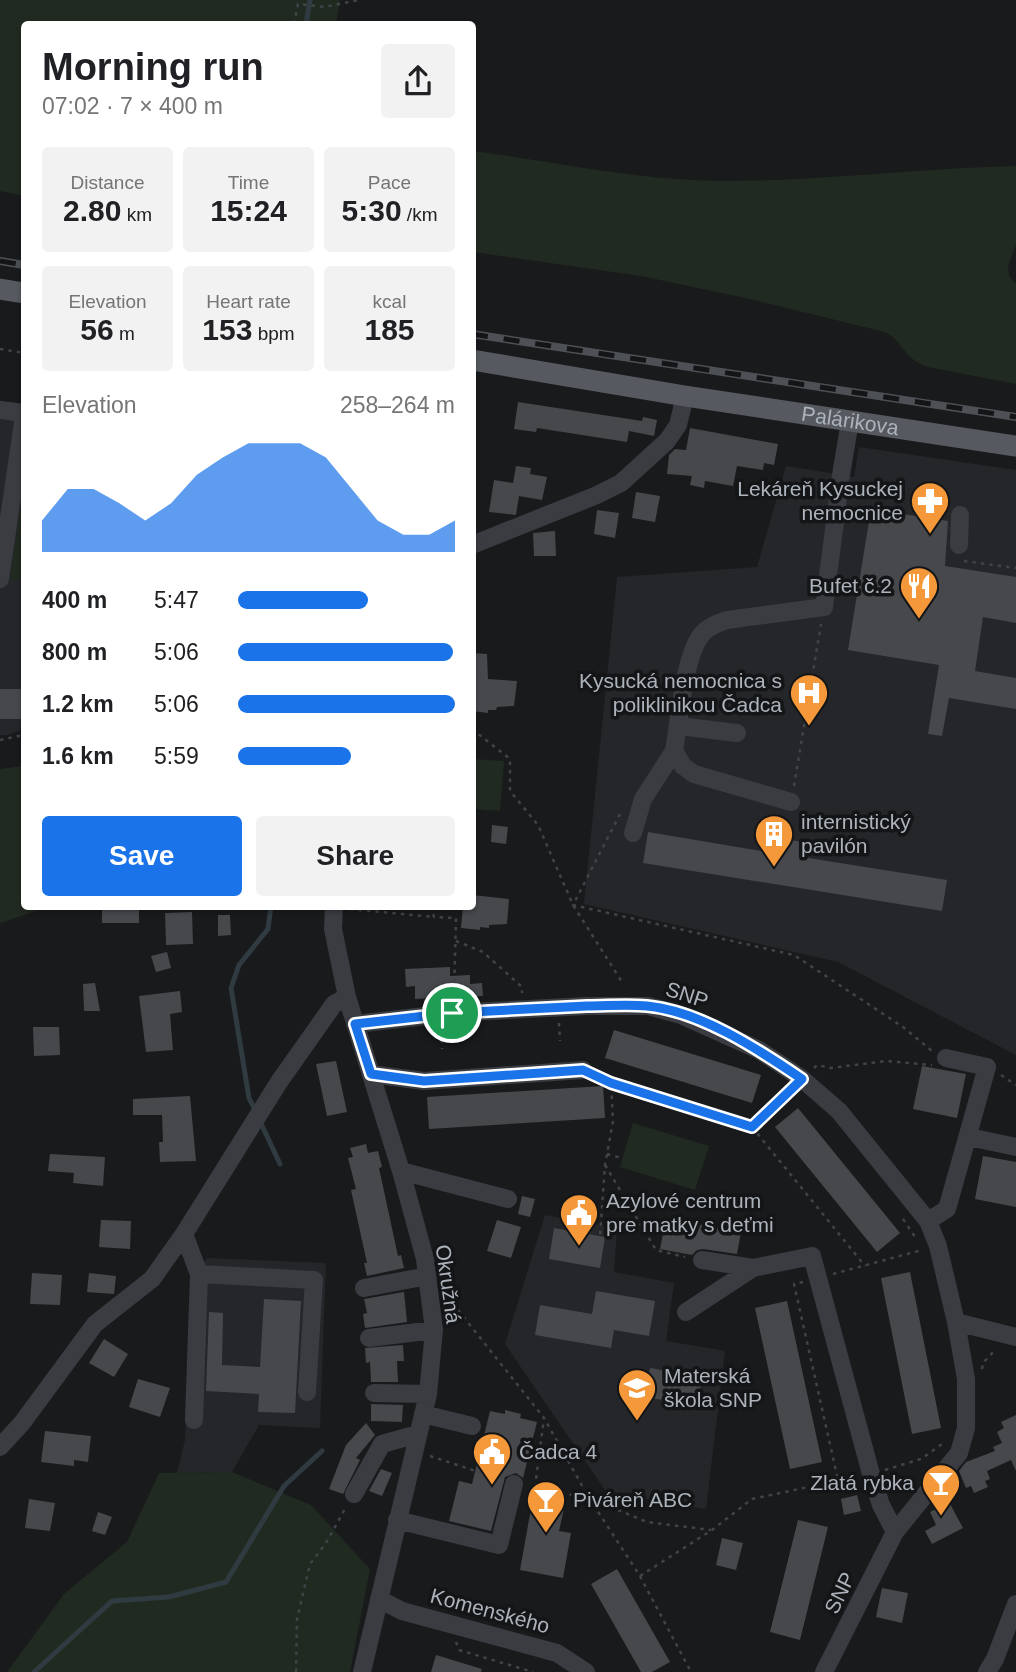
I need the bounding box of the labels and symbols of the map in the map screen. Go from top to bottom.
street label: Palárikova [800,402,901,439]
place label: Lekáreň Kysuckej nemocnice [737,477,903,524]
pharmacy icon: Lekáreň Kysuckej nemocnice [909,480,951,535]
restaurant icon: Bufet č.2 [898,565,940,620]
place label: Bufet č.2 [809,574,892,597]
place label: Kysucká nemocnica s poliklinikou Čadca [579,669,782,716]
hospital icon: Kysucká nemocnica s poliklinikou Čadca [788,672,830,727]
place label: internistický pavilón [801,810,911,857]
building icon: internistický pavilón [753,813,795,868]
street label: SNP [663,977,711,1012]
pin [422,983,482,1043]
place label: Azylové centrum pre matky s deťmi [606,1189,774,1236]
public building icon: Azylové centrum pre matky s deťmi [558,1192,600,1247]
street label: Okružná [432,1243,465,1325]
place label: Materská škola SNP [664,1364,762,1411]
school or university icon: Materská škola SNP [616,1367,658,1422]
public building icon: Čadca 4 [471,1431,513,1486]
place label: Čadca 4 [519,1440,598,1463]
bar icon: Zlatá rybka [920,1462,962,1517]
place label: Zlatá rybka [810,1471,914,1494]
bar icon: Piváreň ABC [525,1479,567,1534]
place label: Piváreň ABC [573,1488,692,1511]
street label: SNP [820,1568,859,1617]
street label: Komenského [428,1584,552,1637]

